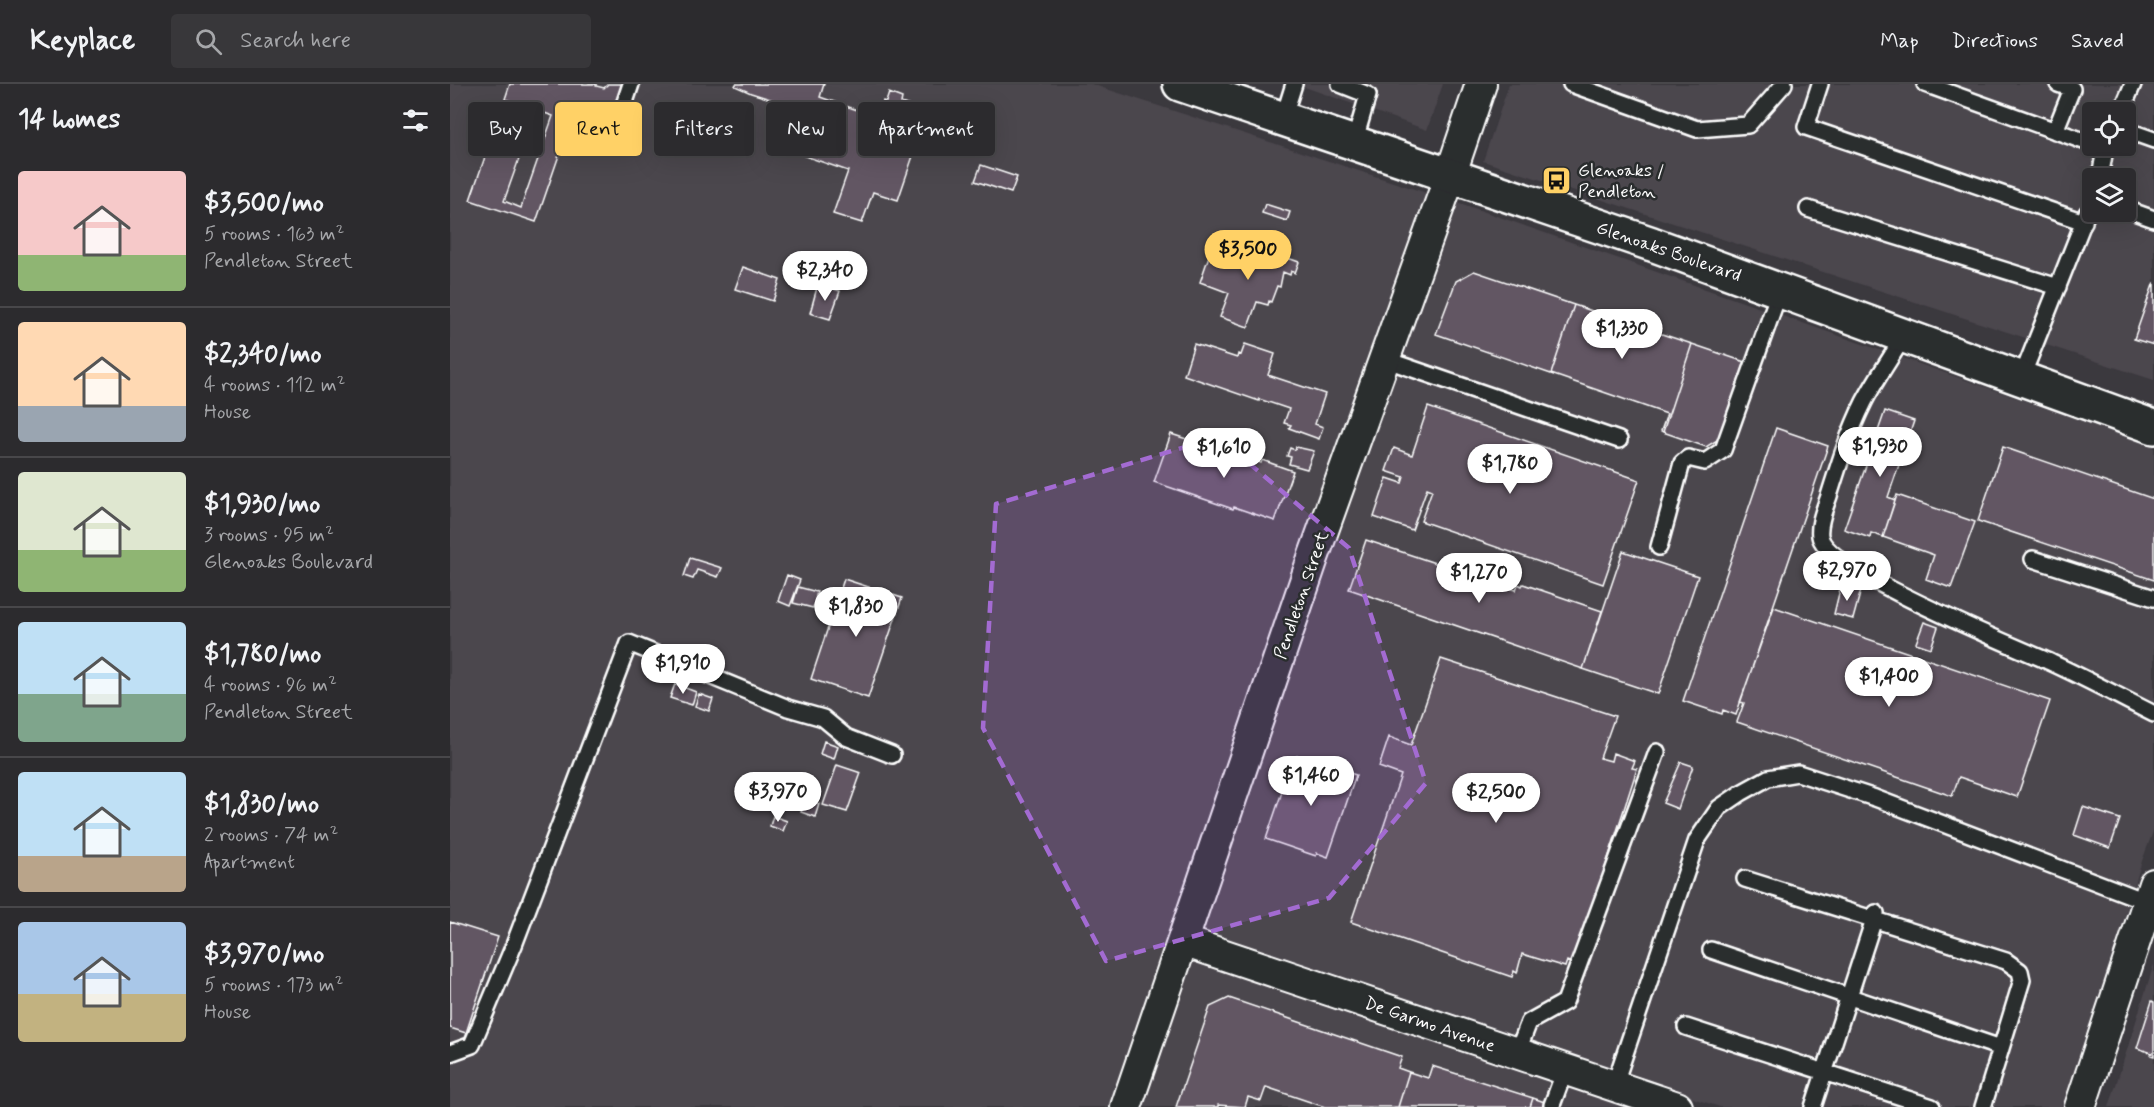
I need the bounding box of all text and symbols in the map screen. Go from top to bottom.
search box [171,14,591,68]
text: Keyplace [30,23,135,60]
icon: search [192,25,225,58]
text: Search here [240,27,351,55]
text: Map [1880,27,1919,55]
text: Directions [1952,27,2038,55]
text: Saved [2071,27,2124,55]
chip: Buy [468,102,543,156]
chip: Rent [555,102,642,156]
chip: Filters [654,102,754,156]
chip: New [766,102,846,156]
chip: Apartment [858,102,995,156]
map controls [2082,102,2136,222]
button: locate [2082,102,2136,156]
text: 14 homes [18,103,120,137]
icon: filters [399,104,432,137]
place label: Glenoaks / Pendleton [1578,159,1665,204]
bus stop icon: Glenoaks / Pendleton [1541,164,1573,196]
button: layers [2082,168,2136,222]
text: $3,500/mo [204,187,324,221]
icon: home [66,195,138,267]
street label: Glenoaks Boulevard [1593,216,1744,288]
text: 5 rooms · 163 m² [204,221,344,248]
pin: $3,500 [1199,230,1297,281]
text: $3,500 [1219,236,1278,263]
text: Pendleton Street [204,248,353,275]
pin: $2,340 [776,251,874,302]
text: $2,340 [796,257,854,284]
pin: $1,330 [1573,309,1671,360]
text: $1,330 [1596,315,1648,342]
text: $2,340/mo [204,338,322,372]
icon: home [66,346,138,418]
text: 4 rooms · 112 m² [204,372,345,399]
text: House [204,399,251,426]
pin: $1,930 [1831,427,1929,478]
pin: $1,610 [1175,428,1273,479]
text: $1,930 [1852,433,1908,460]
text: $1,610 [1196,434,1252,461]
pin: $1,780 [1461,444,1559,495]
text: $1,780 [1481,450,1539,477]
text: $1,930/mo [204,488,320,522]
icon: home [66,496,138,568]
text: 3 rooms · 95 m² [204,522,334,549]
street label: Pendleton Street [1269,528,1335,663]
text: Glenoaks Boulevard [204,549,373,576]
pin: $2,970 [1798,551,1896,602]
pin: $1,270 [1430,553,1528,604]
text: $2,970 [1817,557,1877,584]
text: $1,270 [1450,559,1508,586]
pin: $1,830 [807,587,905,638]
text: $1,830 [828,593,884,620]
text: $1,780/mo [204,638,321,672]
pin: $1,910 [634,644,732,695]
icon: home [66,646,138,718]
text: $1,910 [655,650,711,677]
pin: $1,400 [1840,657,1938,708]
text: $1,400 [1859,663,1919,690]
text: 4 rooms · 96 m² [204,672,337,699]
text: Pendleton Street [204,699,353,726]
pin: $1,460 [1262,756,1360,807]
text: $1,460 [1282,762,1340,789]
pin: $3,970 [729,772,827,823]
pin: $2,500 [1447,773,1545,824]
text: $3,970 [748,778,808,805]
text: $2,500 [1466,779,1526,806]
text: $1,830/mo [204,788,319,822]
icon: home [66,796,138,868]
text: 2 rooms · 74 m² [204,822,338,849]
text: Apartment [204,849,295,876]
text: $3,970/mo [204,938,324,972]
icon: home [66,946,138,1018]
text: 5 rooms · 173 m² [204,972,343,999]
street label: De Garmo Avenue [1361,991,1498,1059]
text: House [204,999,251,1026]

